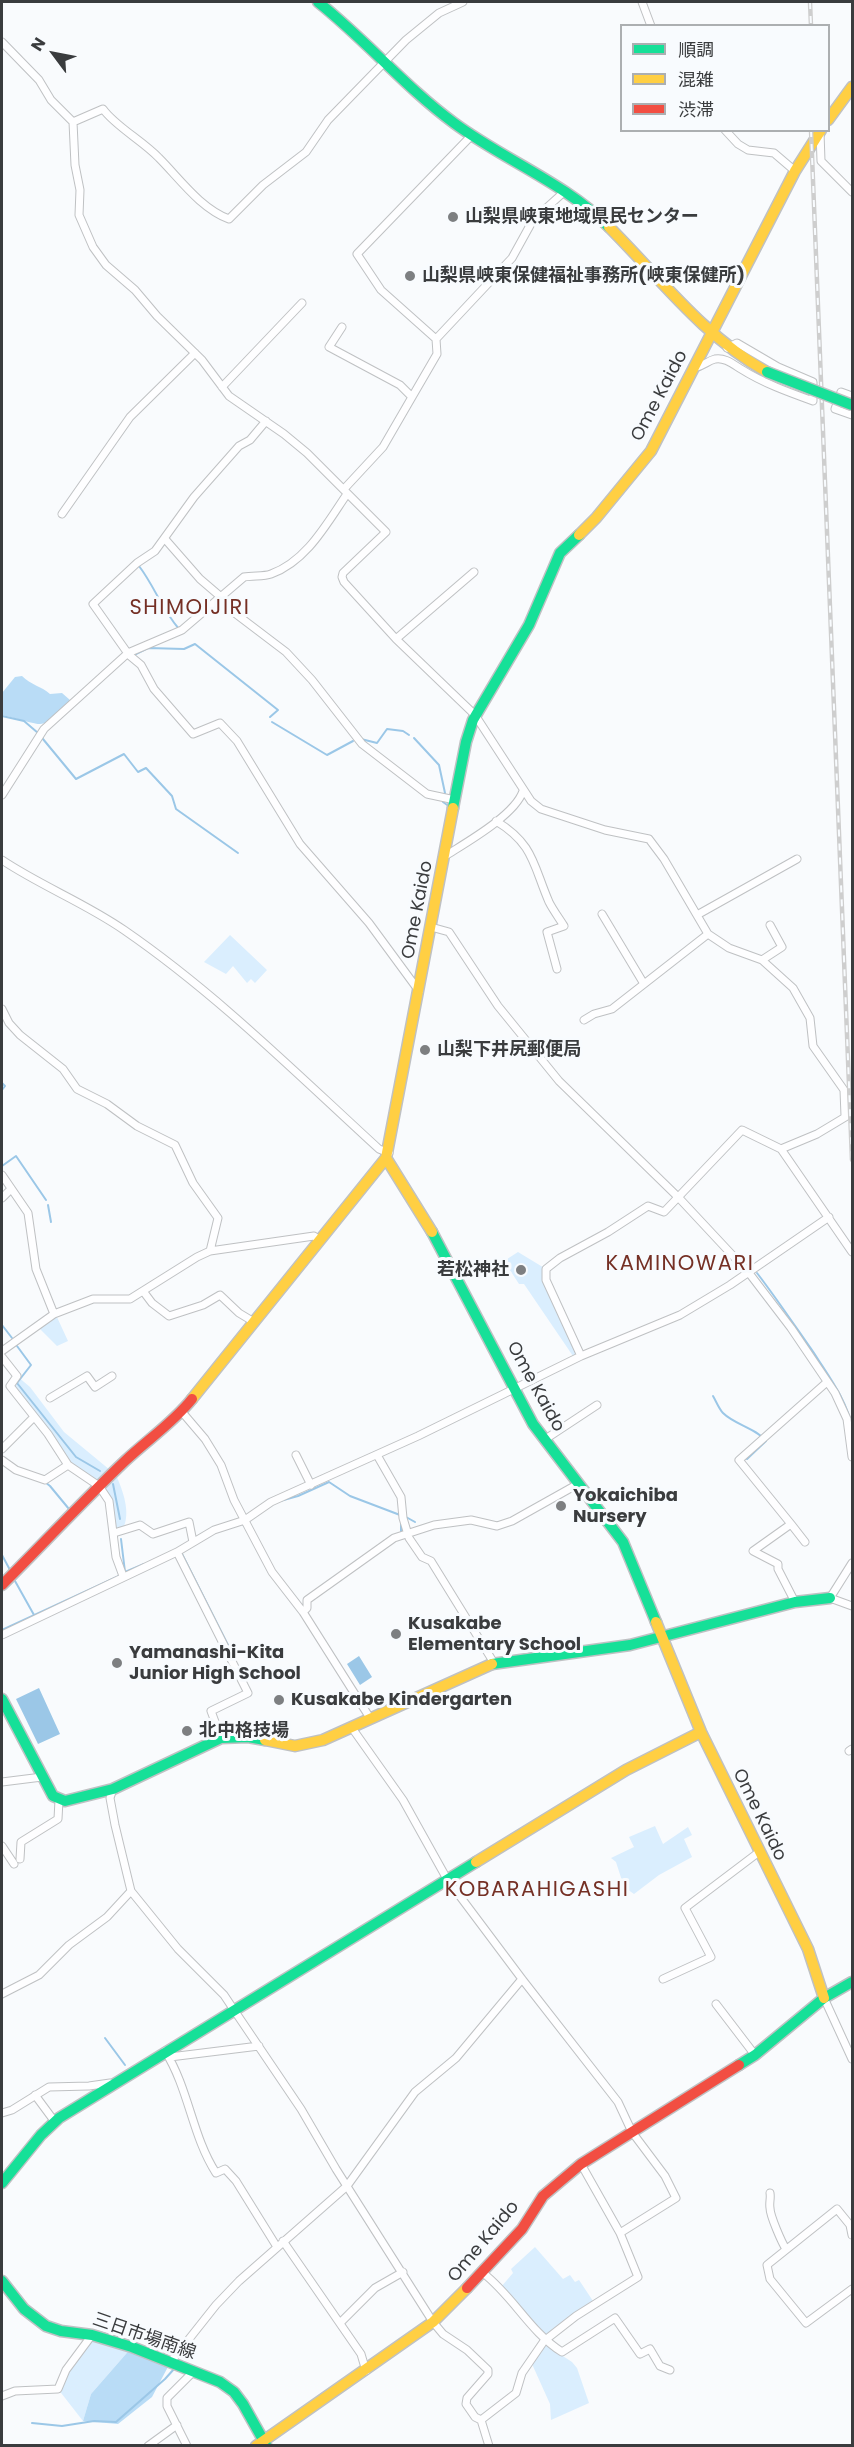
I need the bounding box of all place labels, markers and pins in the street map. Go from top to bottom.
place label: 山梨県峡東地域県民センター [465,206,699,228]
marker: 山梨県峡東地域県民センター [446,210,460,224]
place label: 山梨県峡東保健福祉事務所(峡東保健所) [422,265,745,287]
marker: 山梨県峡東保健福祉事務所(峡東保健所) [403,269,417,283]
place label: 山梨下井尻郵便局 [437,1039,581,1061]
marker: 山梨下井尻郵便局 [418,1043,432,1057]
place label: 若松神社 [437,1259,509,1281]
marker: 若松神社 [514,1263,528,1277]
place label: Yokaichiba Nursery [573,1485,678,1528]
marker: Yokaichiba Nursery [554,1499,568,1513]
place label: Kusakabe Elementary School [408,1613,581,1656]
marker: Kusakabe Elementary School [389,1627,403,1641]
place label: Yamanashi-Kita Junior High School [129,1642,301,1684]
marker: Yamanashi-Kita Junior High School [110,1656,124,1670]
place label: Kusakabe Kindergarten [291,1689,512,1711]
marker: Kusakabe Kindergarten [272,1693,286,1707]
place label: 北中格技場 [199,1720,289,1742]
marker: 北中格技場 [180,1724,194,1738]

